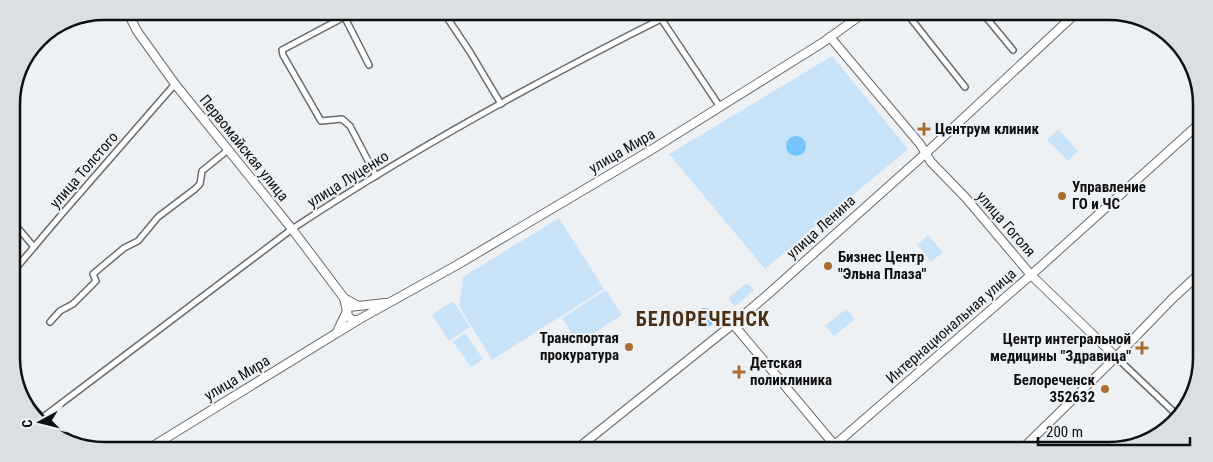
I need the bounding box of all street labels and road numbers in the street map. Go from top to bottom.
street label: Первомайская улица [196,91,292,205]
street label: улица Мира [586,125,658,177]
street label: улица Толстого [46,128,122,212]
street label: улица Луценко [304,147,392,211]
street label: улица Гоголя [973,188,1039,260]
street label: улица Ленина [783,192,859,262]
street label: Интернациональная улица [882,265,1020,387]
street label: улица Мира [201,351,273,405]

